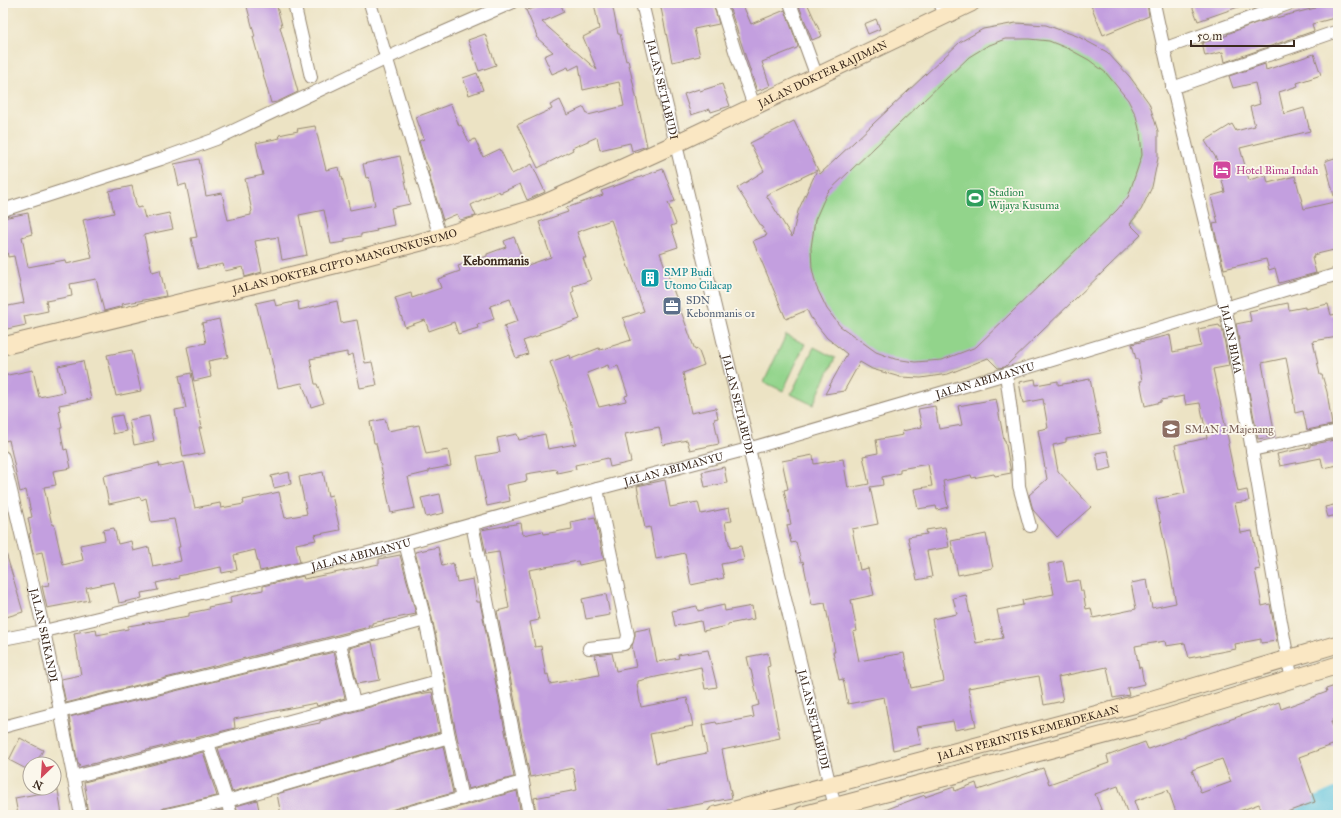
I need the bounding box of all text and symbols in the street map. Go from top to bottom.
scale bar [1191,22,1294,48]
text: 50 m [1197,29,1222,43]
street label: JALAN SETIABUDI [643,37,681,141]
street label: JALAN DOKTER RAJIMAN [755,37,889,111]
hotel icon: Hotel Bima Indah [1211,159,1233,181]
place label: Hotel Bima Indah [1236,164,1318,177]
place label: Stadion Wijaya Kusuma [989,186,1059,212]
sports icon: Stadion Wijaya Kusuma [964,187,986,209]
street label: JALAN DOKTER CIPTO MANGUNKUSUMO [230,226,458,297]
district label: Kebonmanis [463,253,529,269]
place label: SMP Budi Utomo Cilacap [664,266,733,292]
building icon: SMP Budi Utomo Cilacap [639,267,661,289]
place label: SDN Kebonmanis 01 [686,294,755,320]
office icon: SDN Kebonmanis 01 [661,295,683,317]
street label: JALAN BIMA [1217,302,1245,375]
street label: JALAN SETIABUDI [719,352,757,456]
street label: JALAN ABIMANYU [933,359,1037,402]
school or university icon: SMAN 1 Majenang [1160,418,1182,440]
place label: SMAN 1 Majenang [1185,423,1274,436]
street label: JALAN ABIMANYU [621,449,725,489]
street label: JALAN ABIMANYU [309,535,413,574]
street label: JALAN SRIKANDI [26,586,61,684]
street label: JALAN SETIABUDI [795,667,832,771]
street label: JALAN PERINTIS KEMERDEKAAN [935,702,1121,764]
north arrow [22,756,62,796]
text: N [30,776,45,792]

